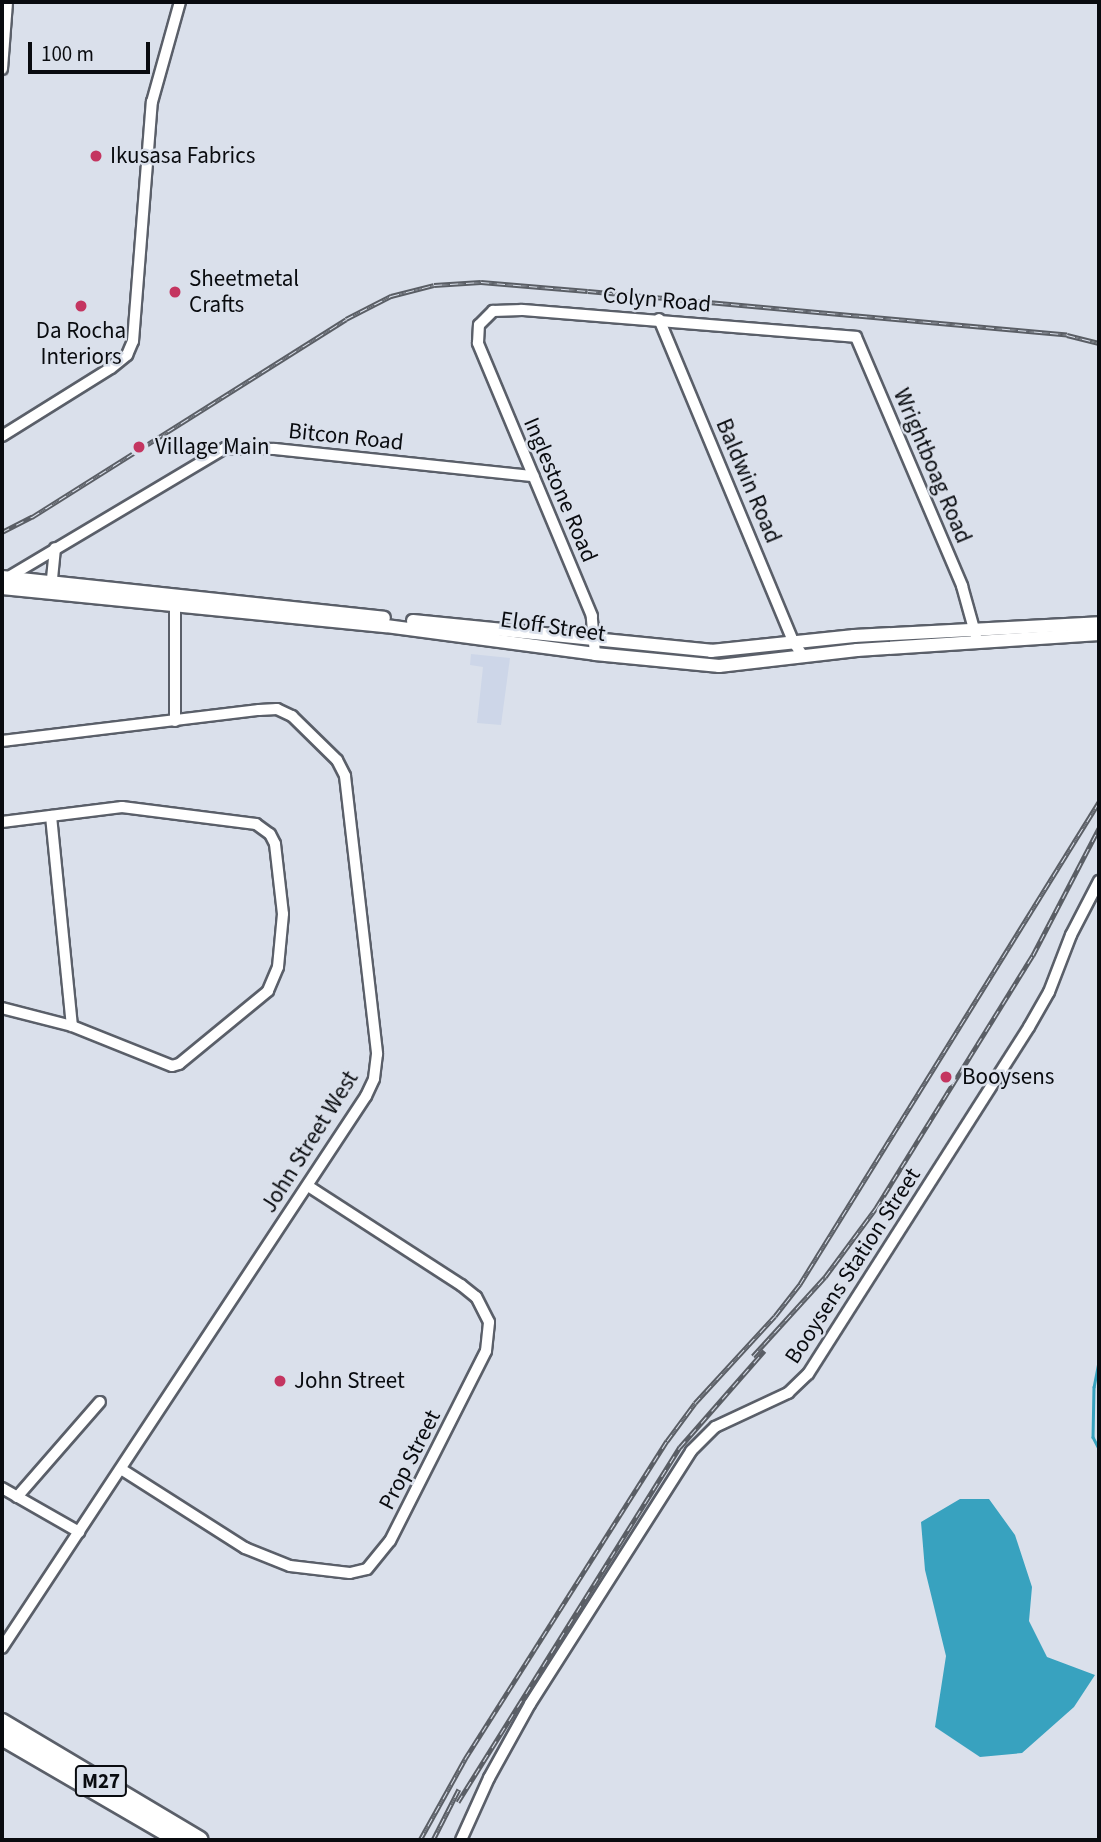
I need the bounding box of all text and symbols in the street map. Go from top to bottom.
scale bar [32,28,154,72]
text: 100 m [41,39,94,69]
place label: Ikusasa Fabrics [110,142,255,170]
marker: Ikusasa Fabrics [88,148,104,164]
place label: Sheetmetal Crafts [189,265,299,319]
street label: Colyn Road [602,282,712,318]
marker: Sheetmetal Crafts [167,284,183,300]
marker: Da Rocha Interiors [73,298,89,314]
place label: Da Rocha Interiors [36,317,126,371]
street label: Wrightboag Road [887,384,977,548]
street label: Inglestone Road [517,413,603,567]
street label: Baldwin Road [709,415,787,547]
street label: Bitcon Road [287,417,405,457]
place label: Village Main [155,433,270,461]
marker: Village Main [129,437,149,457]
street label: Eloff Street [499,606,607,648]
place label: Booysens [962,1063,1054,1091]
street label: John Street West [255,1066,365,1218]
marker: Booysens [936,1067,956,1087]
street label: Booysens Station Street [779,1163,927,1369]
place label: John Street [294,1367,405,1395]
marker: John Street [272,1373,288,1389]
street label: Prop Street [373,1406,447,1514]
road number: M27 [75,1764,127,1798]

